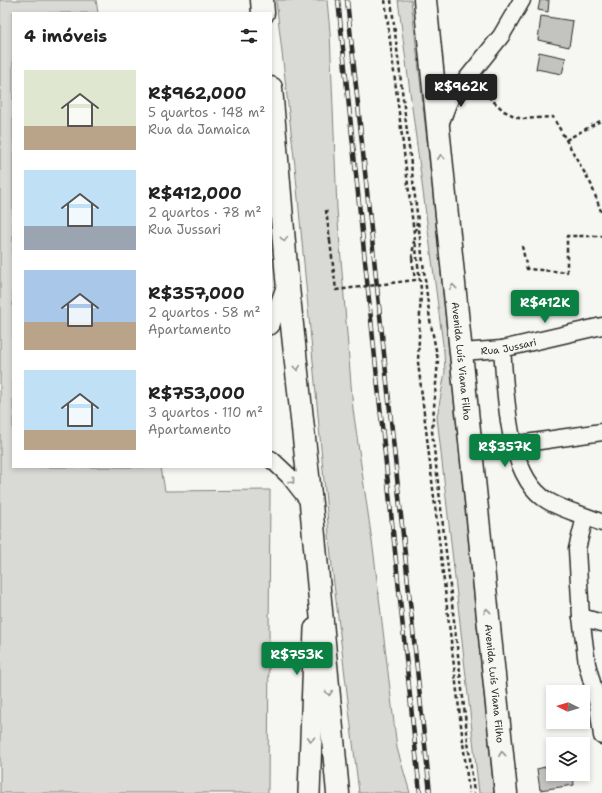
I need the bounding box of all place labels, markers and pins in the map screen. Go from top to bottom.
pin: R$962K [428,74,494,108]
pin: R$412K [512,290,578,324]
pin: R$357K [472,434,538,468]
pin: R$753K [264,642,330,676]

